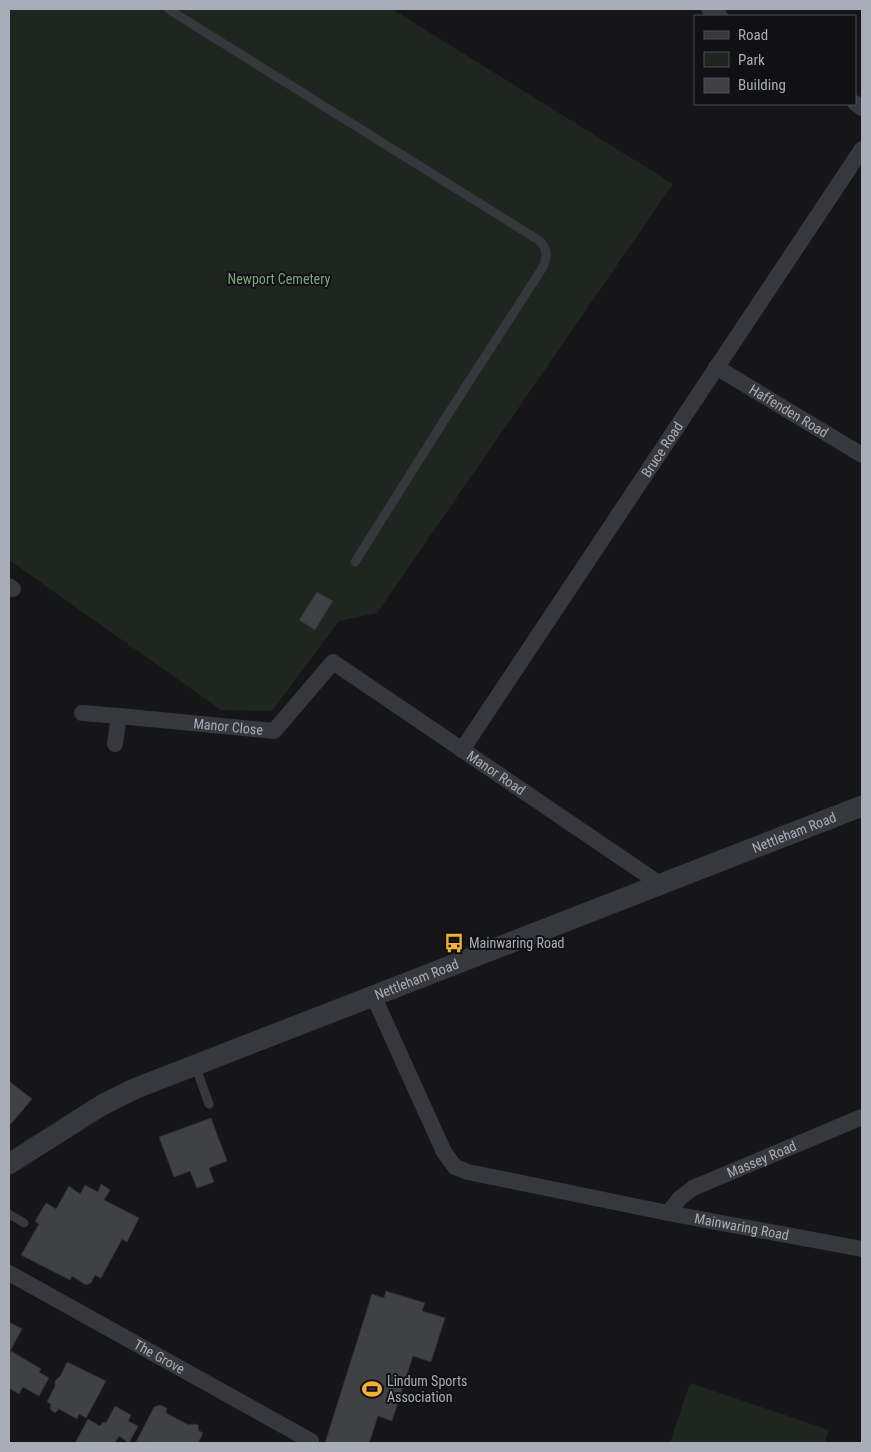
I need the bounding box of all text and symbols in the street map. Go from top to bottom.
legend [694,15,856,105]
text: Road [738,26,768,44]
text: Park [738,51,765,69]
text: Building [738,76,786,94]
park label: Newport Cemetery [228,271,331,287]
street label: Haffenden Road [747,381,831,441]
street label: Bruce Road [638,419,686,480]
street label: Manor Close [193,715,264,738]
street label: Manor Road [464,747,528,798]
street label: Nettleham Road [750,809,838,856]
bus stop icon: Mainwaring Road [443,932,465,954]
place label: Mainwaring Road [469,935,565,951]
street label: Nettleham Road [372,956,461,1003]
street label: Massey Road [724,1138,799,1181]
street label: Mainwaring Road [693,1210,790,1243]
street label: The Grove [131,1336,188,1377]
place label: Lindum Sports Association [387,1373,467,1405]
sports icon: Lindum Sports Association [361,1378,383,1400]

